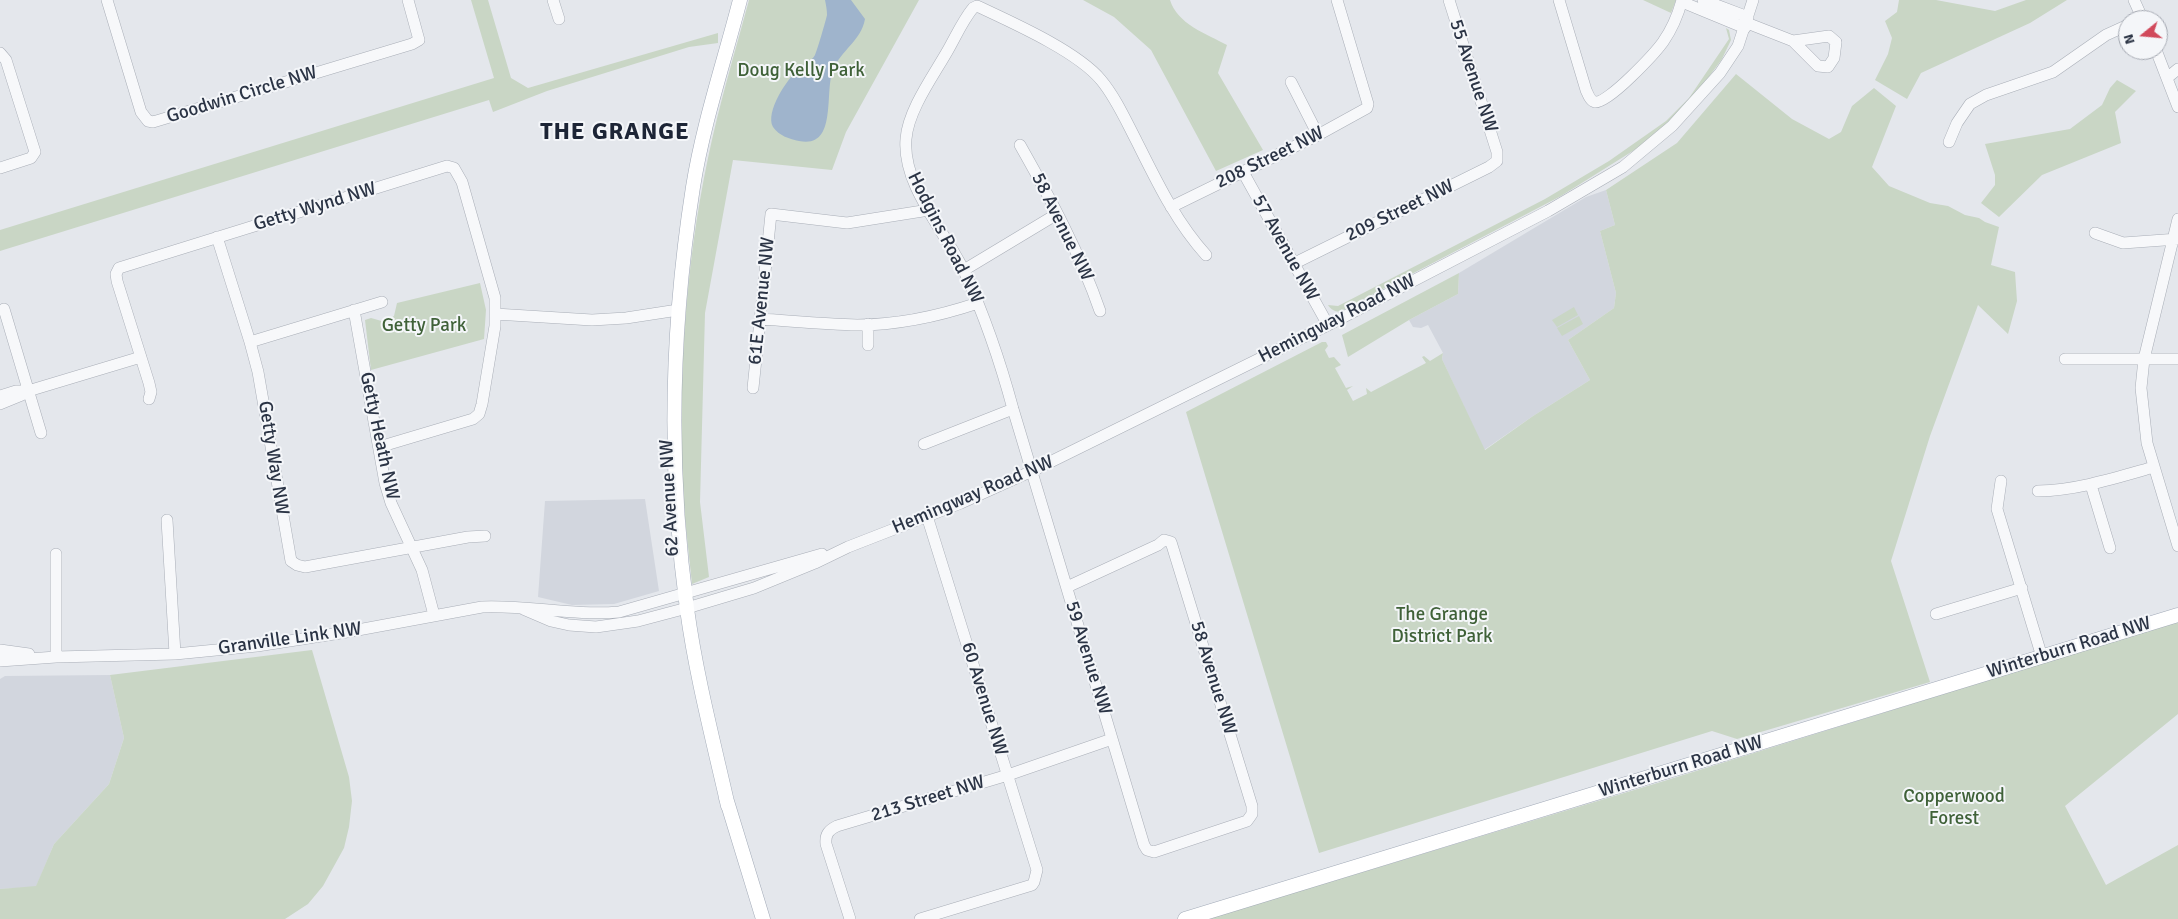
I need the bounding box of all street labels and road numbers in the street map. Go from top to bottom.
street label: 55 Avenue NW [1444,17,1502,135]
street label: Goodwin Circle NW [164,61,320,129]
street label: 208 Street NW [1212,122,1328,194]
street label: Hodgins Road NW [902,168,988,308]
street label: 58 Avenue NW [1026,169,1098,285]
street label: 209 Street NW [1342,175,1458,247]
street label: Getty Wynd NW [251,178,379,236]
street label: 57 Avenue NW [1247,191,1323,305]
street label: 61E Avenue NW [744,236,780,366]
street label: Hemingway Road NW [1255,270,1419,368]
street label: Getty Heath NW [354,370,404,502]
street label: Getty Way NW [253,399,293,517]
street label: 62 Avenue NW [656,439,684,557]
street label: Hemingway Road NW [889,451,1057,539]
street label: 59 Avenue NW [1060,599,1116,717]
street label: Winterburn Road NW [1984,612,2154,684]
street label: Granville Link NW [217,618,363,660]
street label: 58 Avenue NW [1185,619,1241,737]
street label: 60 Avenue NW [956,640,1012,758]
street label: Winterburn Road NW [1596,731,1766,803]
street label: 213 Street NW [868,771,988,827]

